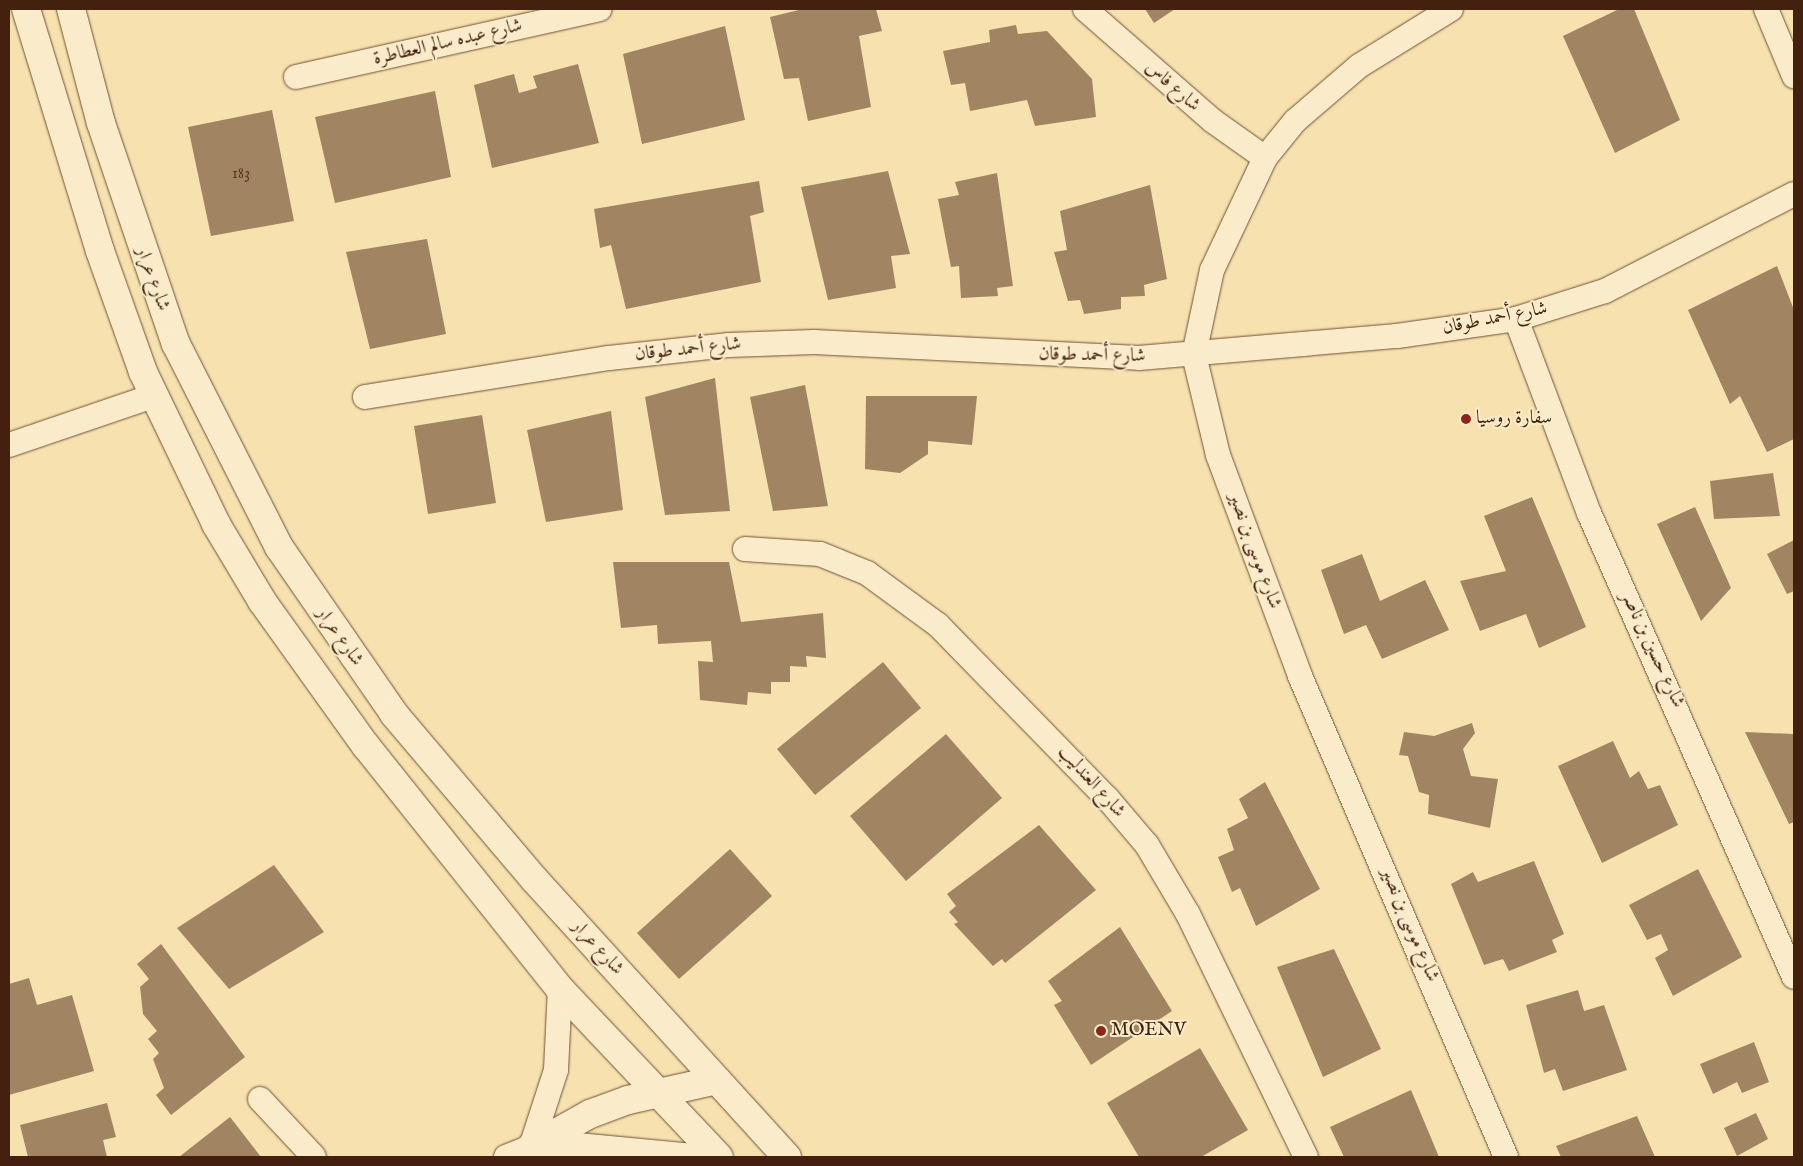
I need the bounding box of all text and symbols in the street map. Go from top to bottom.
street label: شارع عبده سالم العطاطرة [371,15,525,71]
street label: شارع فاس [1140,57,1204,117]
house number: 183 [232,164,250,184]
street label: شارع عرار [130,244,174,314]
street label: شارع أحمد طوقان [1440,298,1550,340]
street label: شارع أحمد طوقان [634,333,742,367]
street label: شارع أحمد طوقان [1038,344,1146,368]
place label: سفارة روسيا [1476,408,1552,430]
marker: سفارة روسيا [1460,413,1472,425]
street label: شارع موسى بن نصير [1222,490,1286,612]
street label: شارع حسين بن ناصر [1615,588,1689,712]
street label: شارع عرار [310,603,368,671]
street label: شارع العندليب [1052,741,1130,823]
street label: شارع موسى بن نصير [1375,865,1443,985]
street label: شارع عرار [566,916,628,980]
place label: MOENV [1111,1020,1186,1042]
marker: MOENV [1095,1025,1107,1037]

